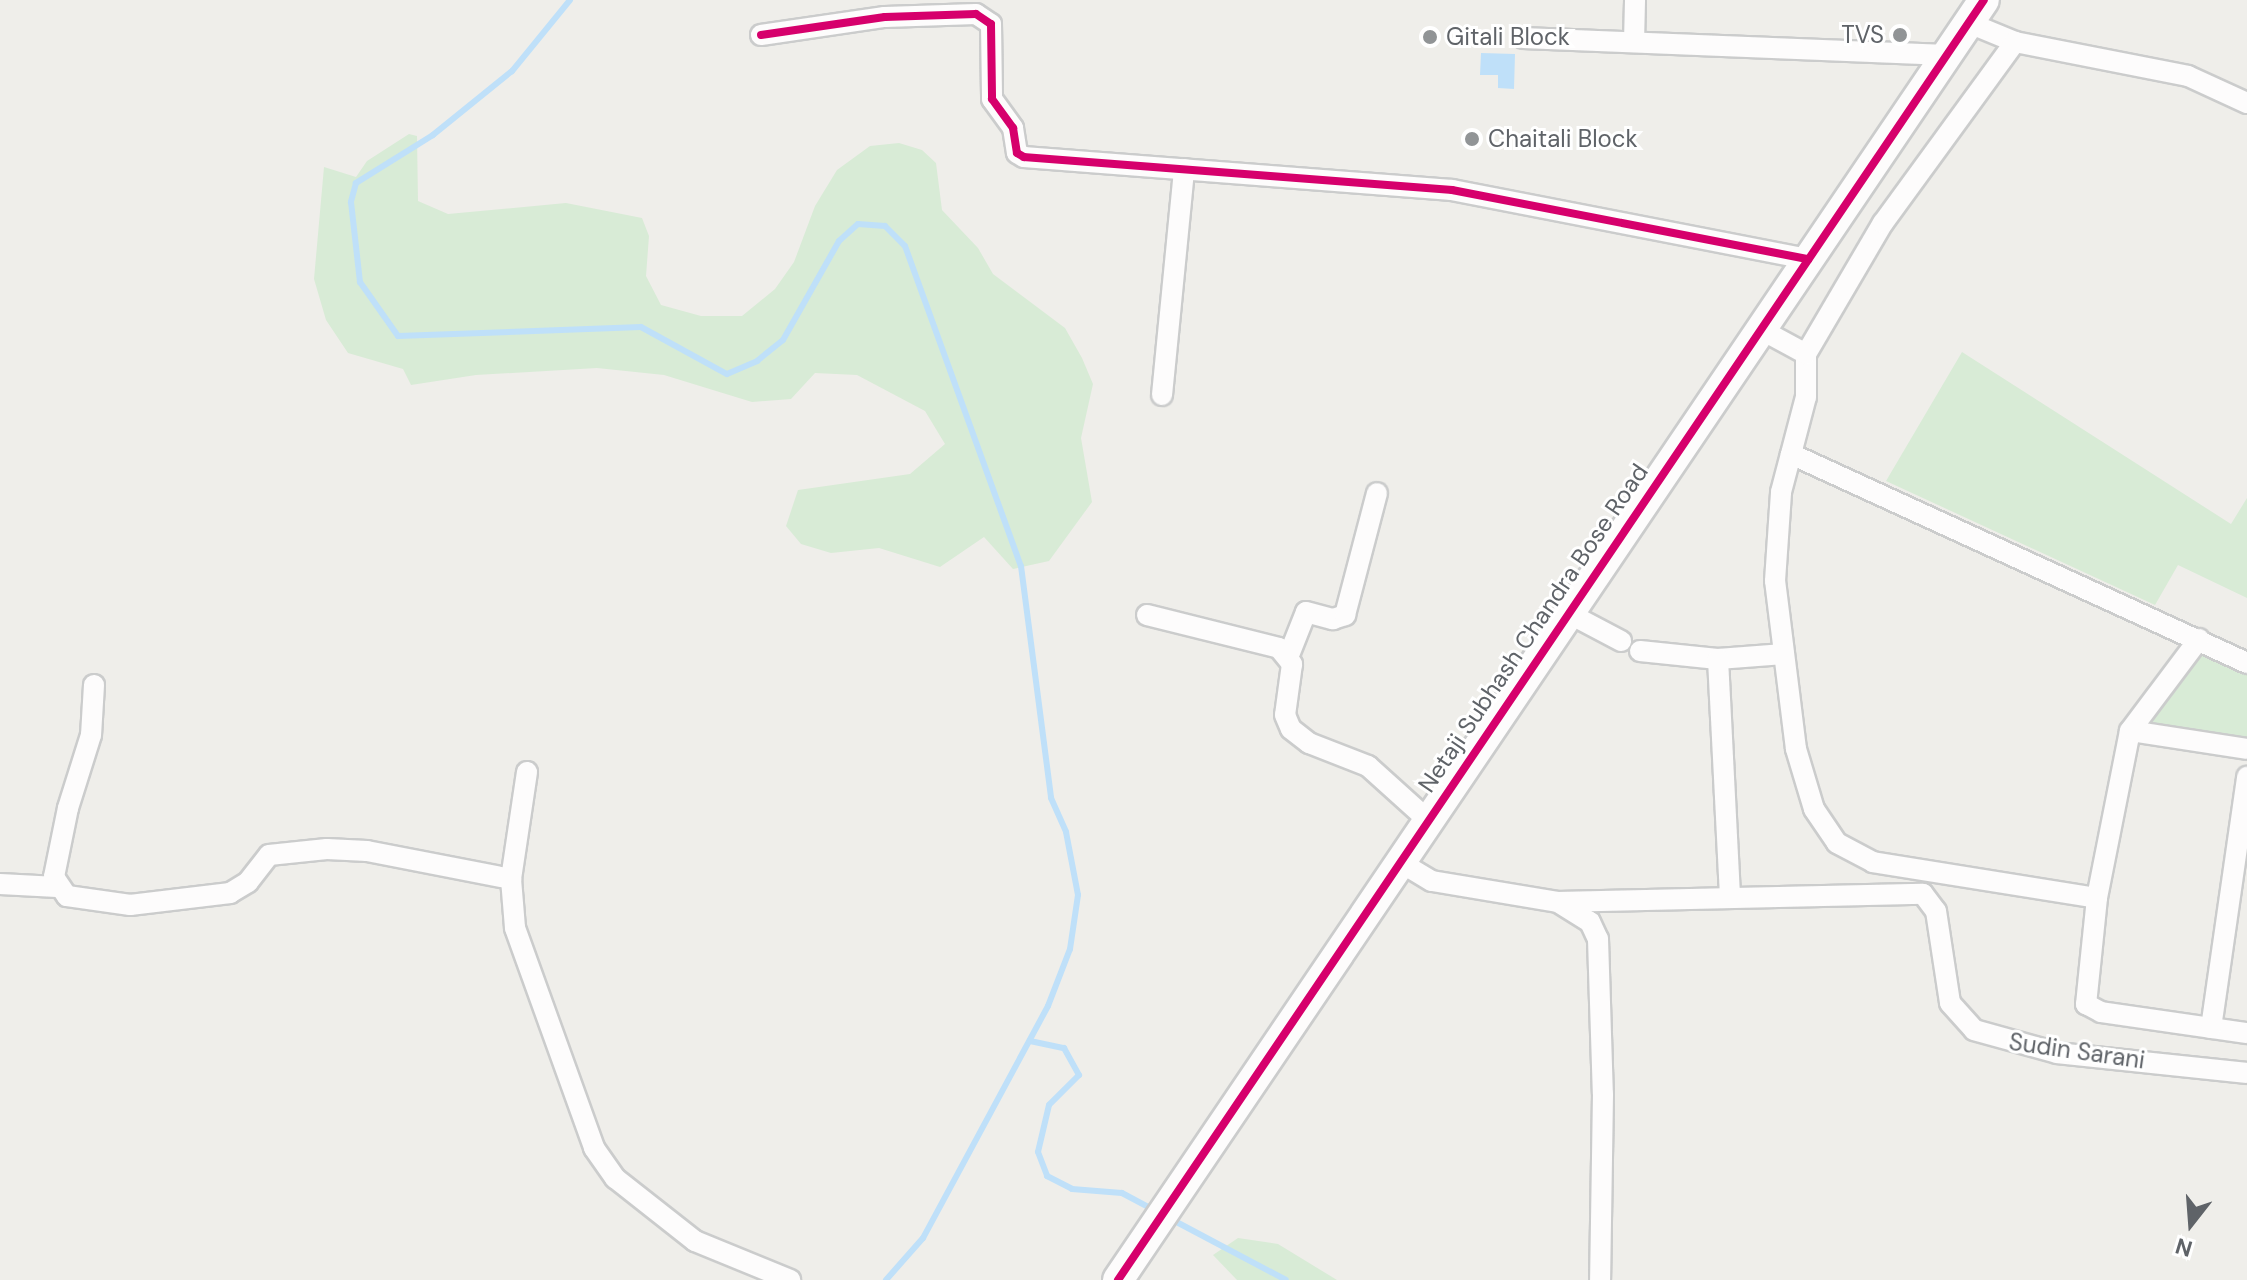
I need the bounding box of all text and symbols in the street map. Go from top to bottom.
place label: TVS [1841,21,1884,49]
place label: Gitali Block [1446,23,1570,51]
marker: TVS [1891,26,1909,44]
marker: Gitali Block [1421,28,1439,46]
place label: Chaitali Block [1488,125,1638,153]
marker: Chaitali Block [1463,130,1481,148]
street label: Netaji Subhash Chandra Bose Road [1412,458,1654,798]
street label: Sudin Sarani [2007,1027,2147,1075]
north arrow [2151,1184,2231,1264]
text: N [2172,1231,2196,1264]

